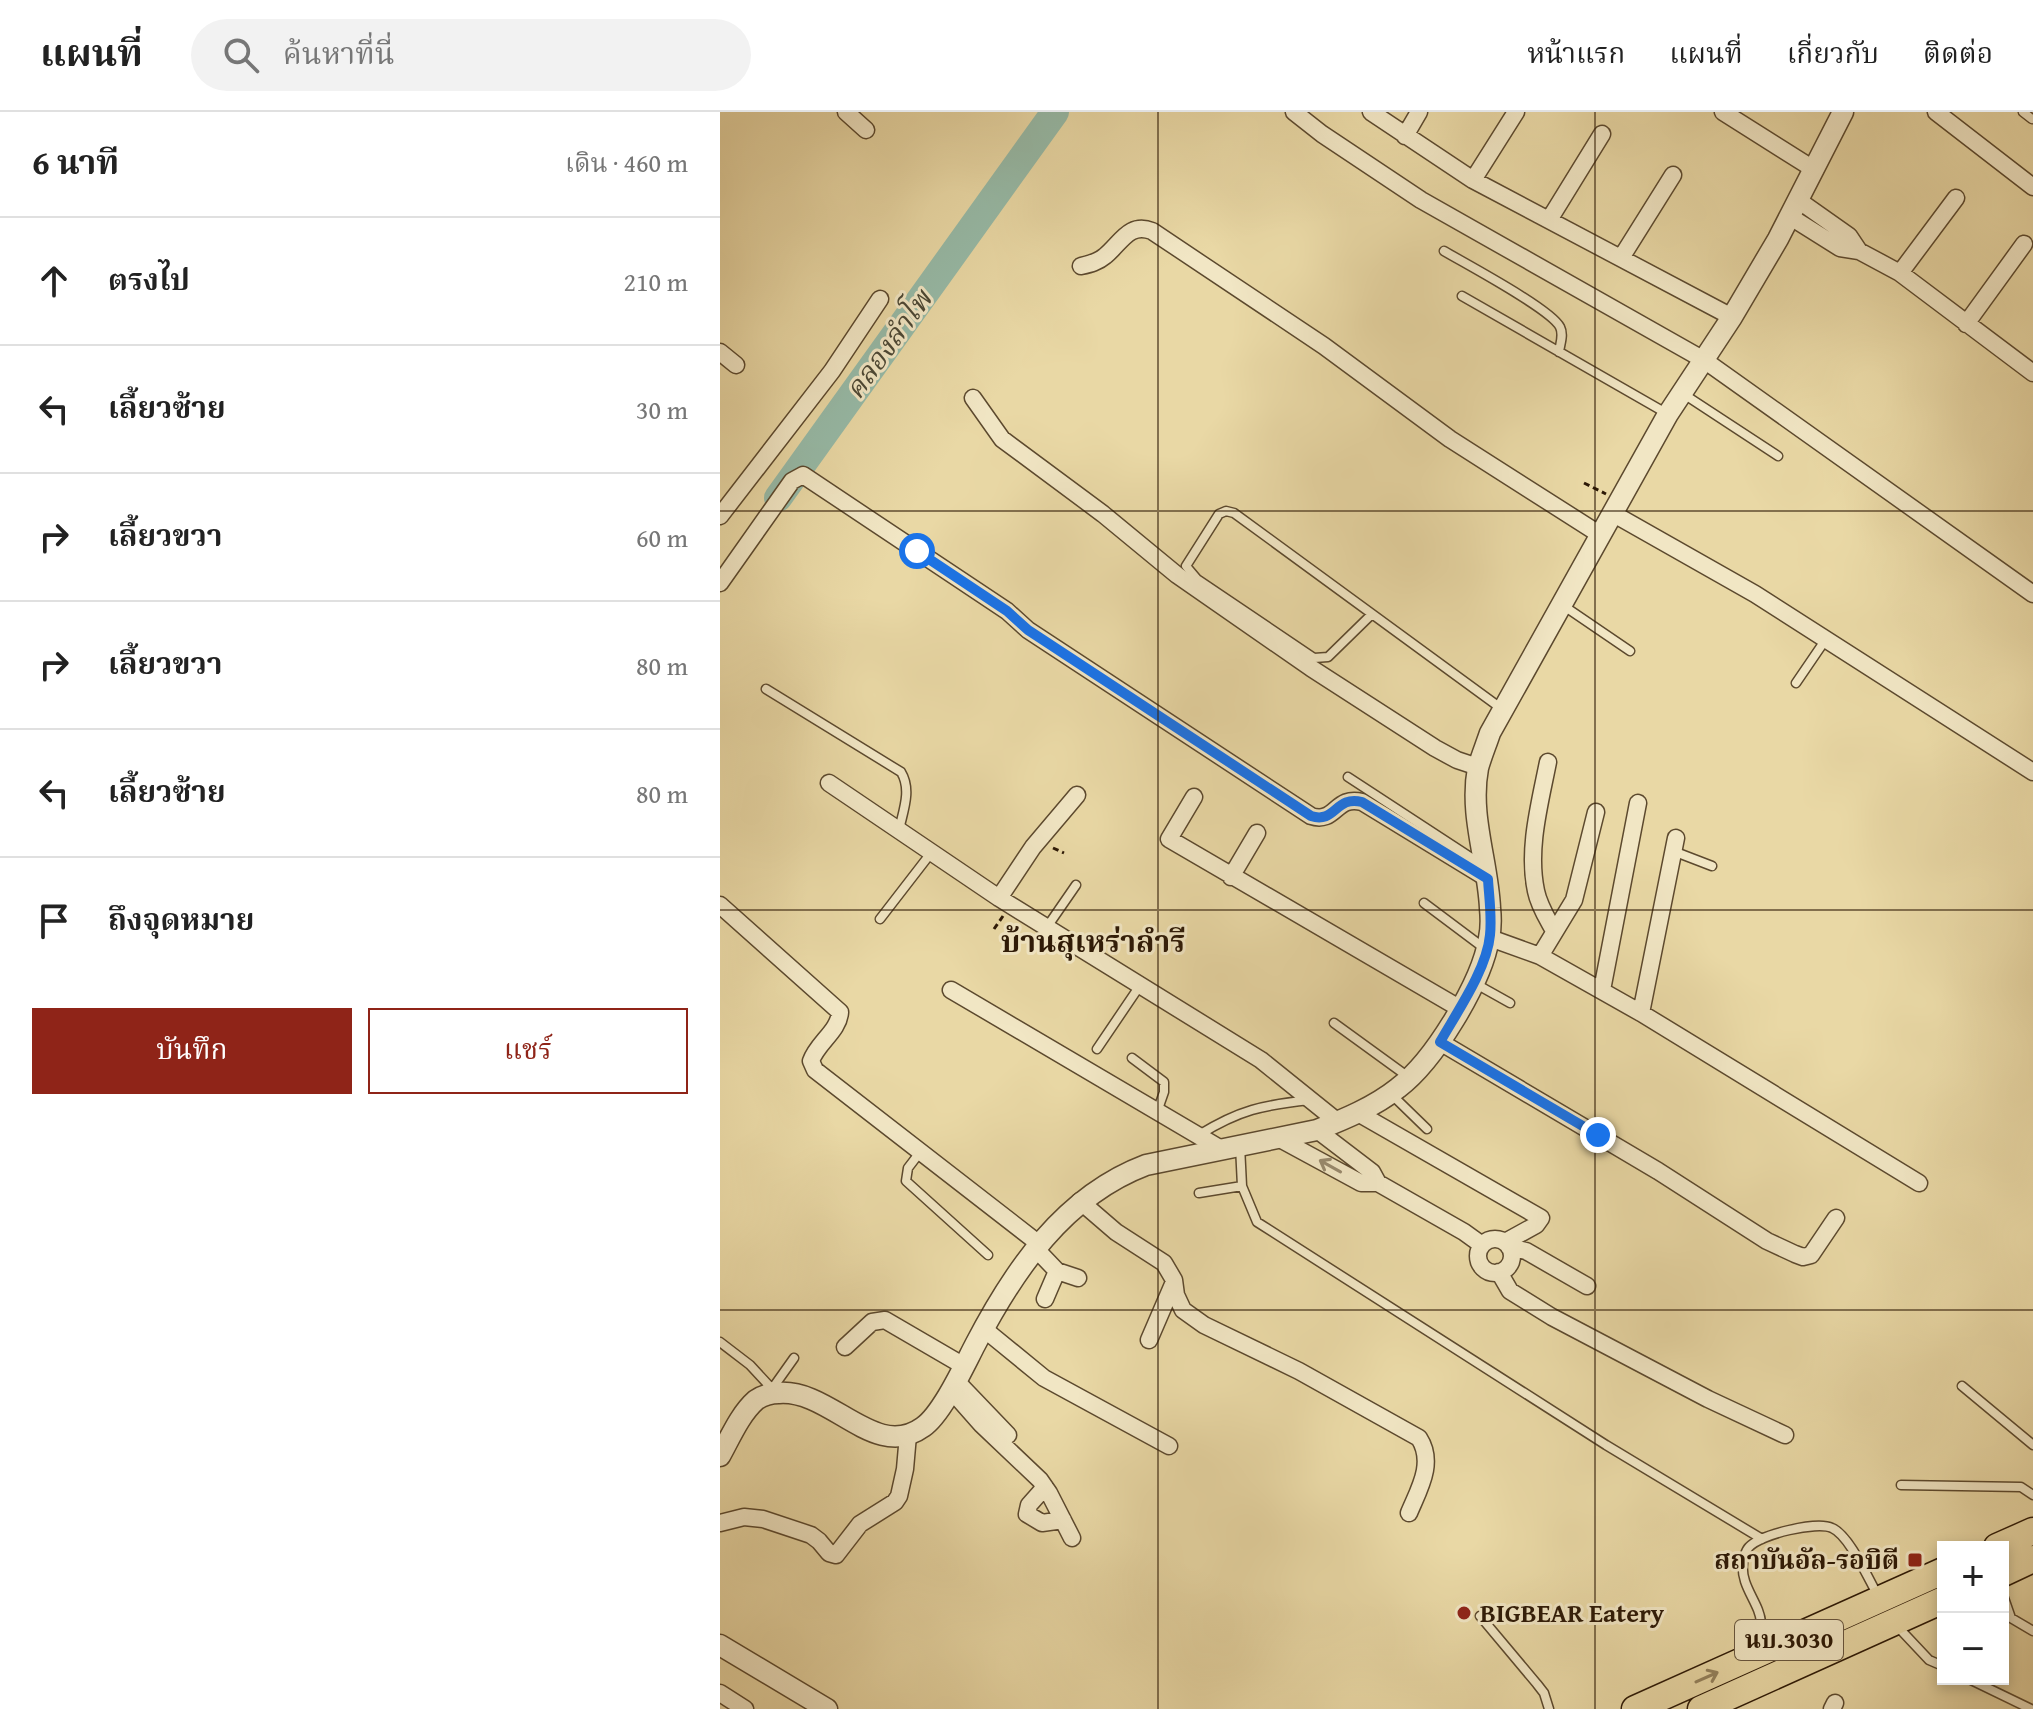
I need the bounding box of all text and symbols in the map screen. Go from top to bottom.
search box [191,19,751,91]
text: แผนที่ [40,24,143,80]
text: ค้นหาที่นี่ [283,31,395,75]
text: หน้าแรก [1527,32,1625,73]
text: แผนที่ [1669,32,1743,73]
text: เกี่ยวกับ [1787,32,1879,73]
text: ติดต่อ [1923,32,1993,73]
icon: search [219,33,263,77]
text: 6 นาที [32,137,119,186]
text: เดิน · 460 m [565,143,688,182]
text: ตรงไป [108,257,190,301]
icon: ahead [32,259,76,303]
text: 210 m [623,262,688,301]
water label: คลองลำโพ [834,279,942,407]
text: เลี้ยวซ้าย [108,385,226,429]
icon: left [32,387,76,431]
text: 30 m [636,390,688,429]
text: เลี้ยวขวา [108,513,222,557]
icon: right [32,515,76,559]
text: 60 m [636,518,688,557]
route start [899,533,935,569]
text: เลี้ยวขวา [108,641,222,685]
icon: right [32,643,76,687]
text: 80 m [636,646,688,685]
text: เลี้ยวซ้าย [108,769,226,813]
icon: left [32,771,76,815]
text: 80 m [636,774,688,813]
text: ถึงจุดหมาย [108,897,254,941]
icon: arrive [32,899,76,943]
district label: บ้านสุเหร่าลำรี [1001,919,1185,963]
button: บันทึก [32,1008,352,1094]
button: แชร์ [368,1008,688,1094]
route end [1580,1117,1616,1153]
one-way arrow [1319,1158,1342,1174]
place label: สถาบันอัล-รอบิตี [1714,1540,1899,1579]
map controls [1937,1541,2009,1685]
button: + [1937,1541,2009,1613]
marker: สถาบันอัล-รอบิตี [1906,1551,1924,1569]
place label: BIGBEAR Eatery [1480,1593,1665,1632]
marker: BIGBEAR Eatery [1455,1604,1473,1622]
button: − [1937,1613,2009,1685]
road number: นบ.3030 [1735,1620,1843,1660]
one-way arrow [1694,1669,1718,1684]

